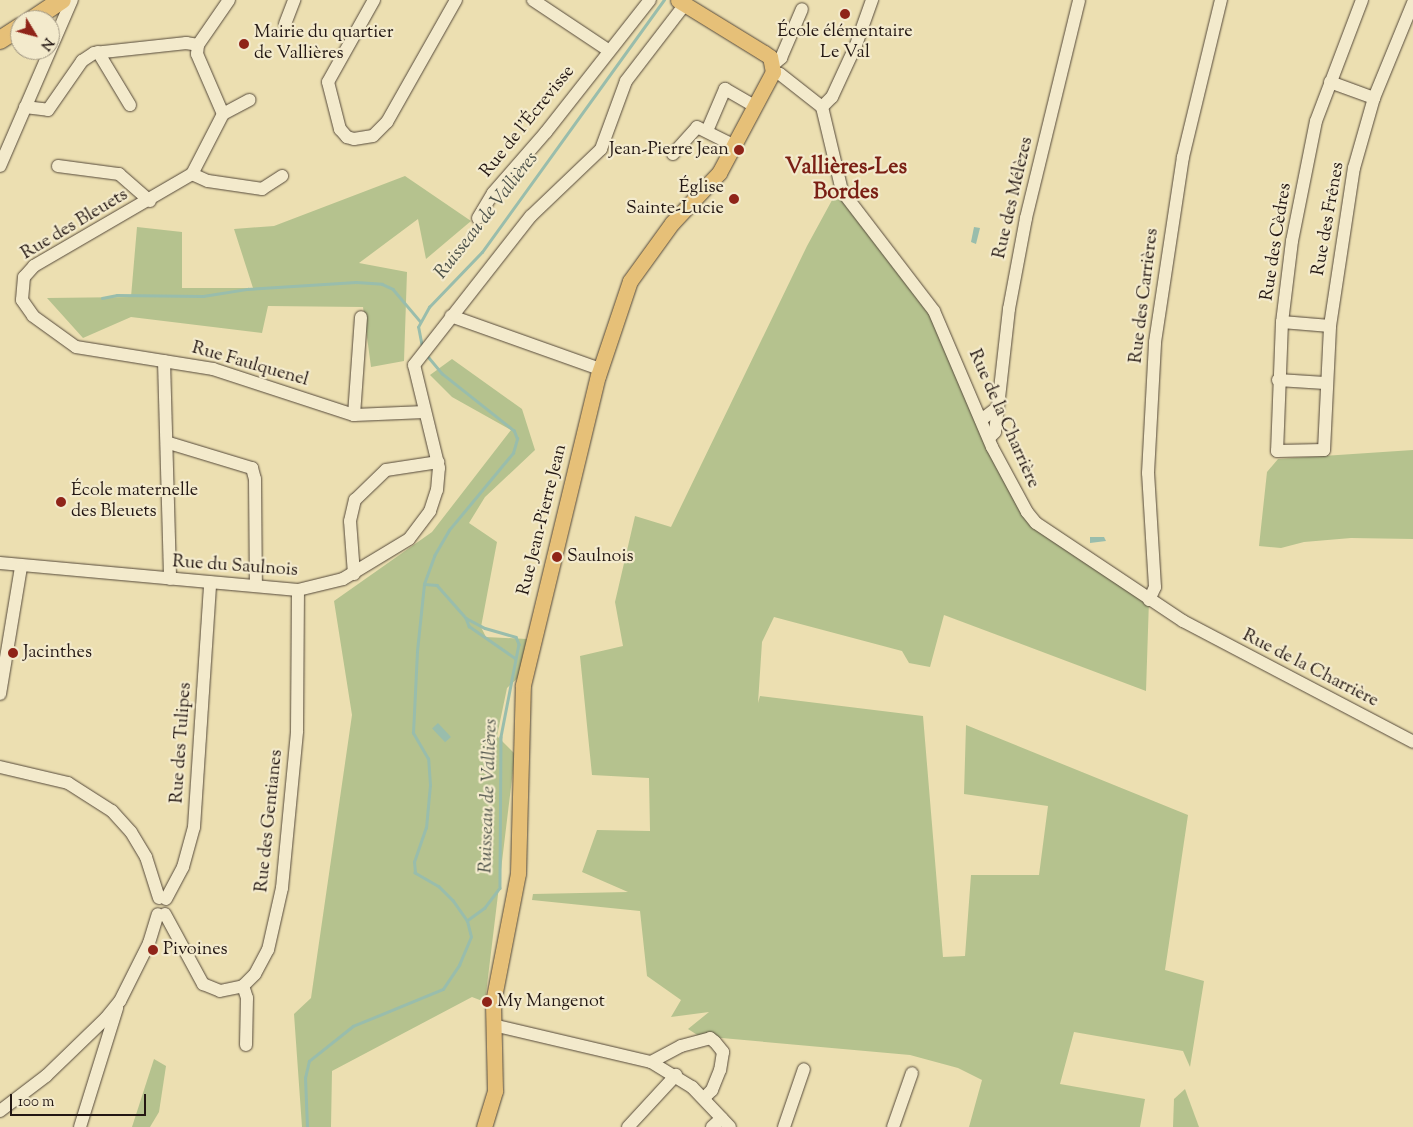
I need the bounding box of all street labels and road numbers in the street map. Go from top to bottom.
street label: Rue de l'Écrevisse [476,62,580,182]
street label: Rue des Mélèzes [989,135,1039,261]
street label: Rue des Frênes [1308,160,1350,278]
street label: Rue des Cèdres [1257,182,1297,302]
street label: Rue des Bleuets [18,185,132,265]
street label: Rue des Carrières [1126,227,1164,365]
street label: Rue Faulquenel [189,338,311,392]
street label: Rue de la Charrière [963,346,1043,492]
street label: Rue Jean-Pierre Jean [514,442,572,598]
street label: Rue du Saulnois [171,552,299,582]
street label: Rue de la Charrière [1238,625,1382,713]
street label: Rue des Tulipes [167,682,197,804]
street label: Rue des Gentianes [252,749,288,893]

